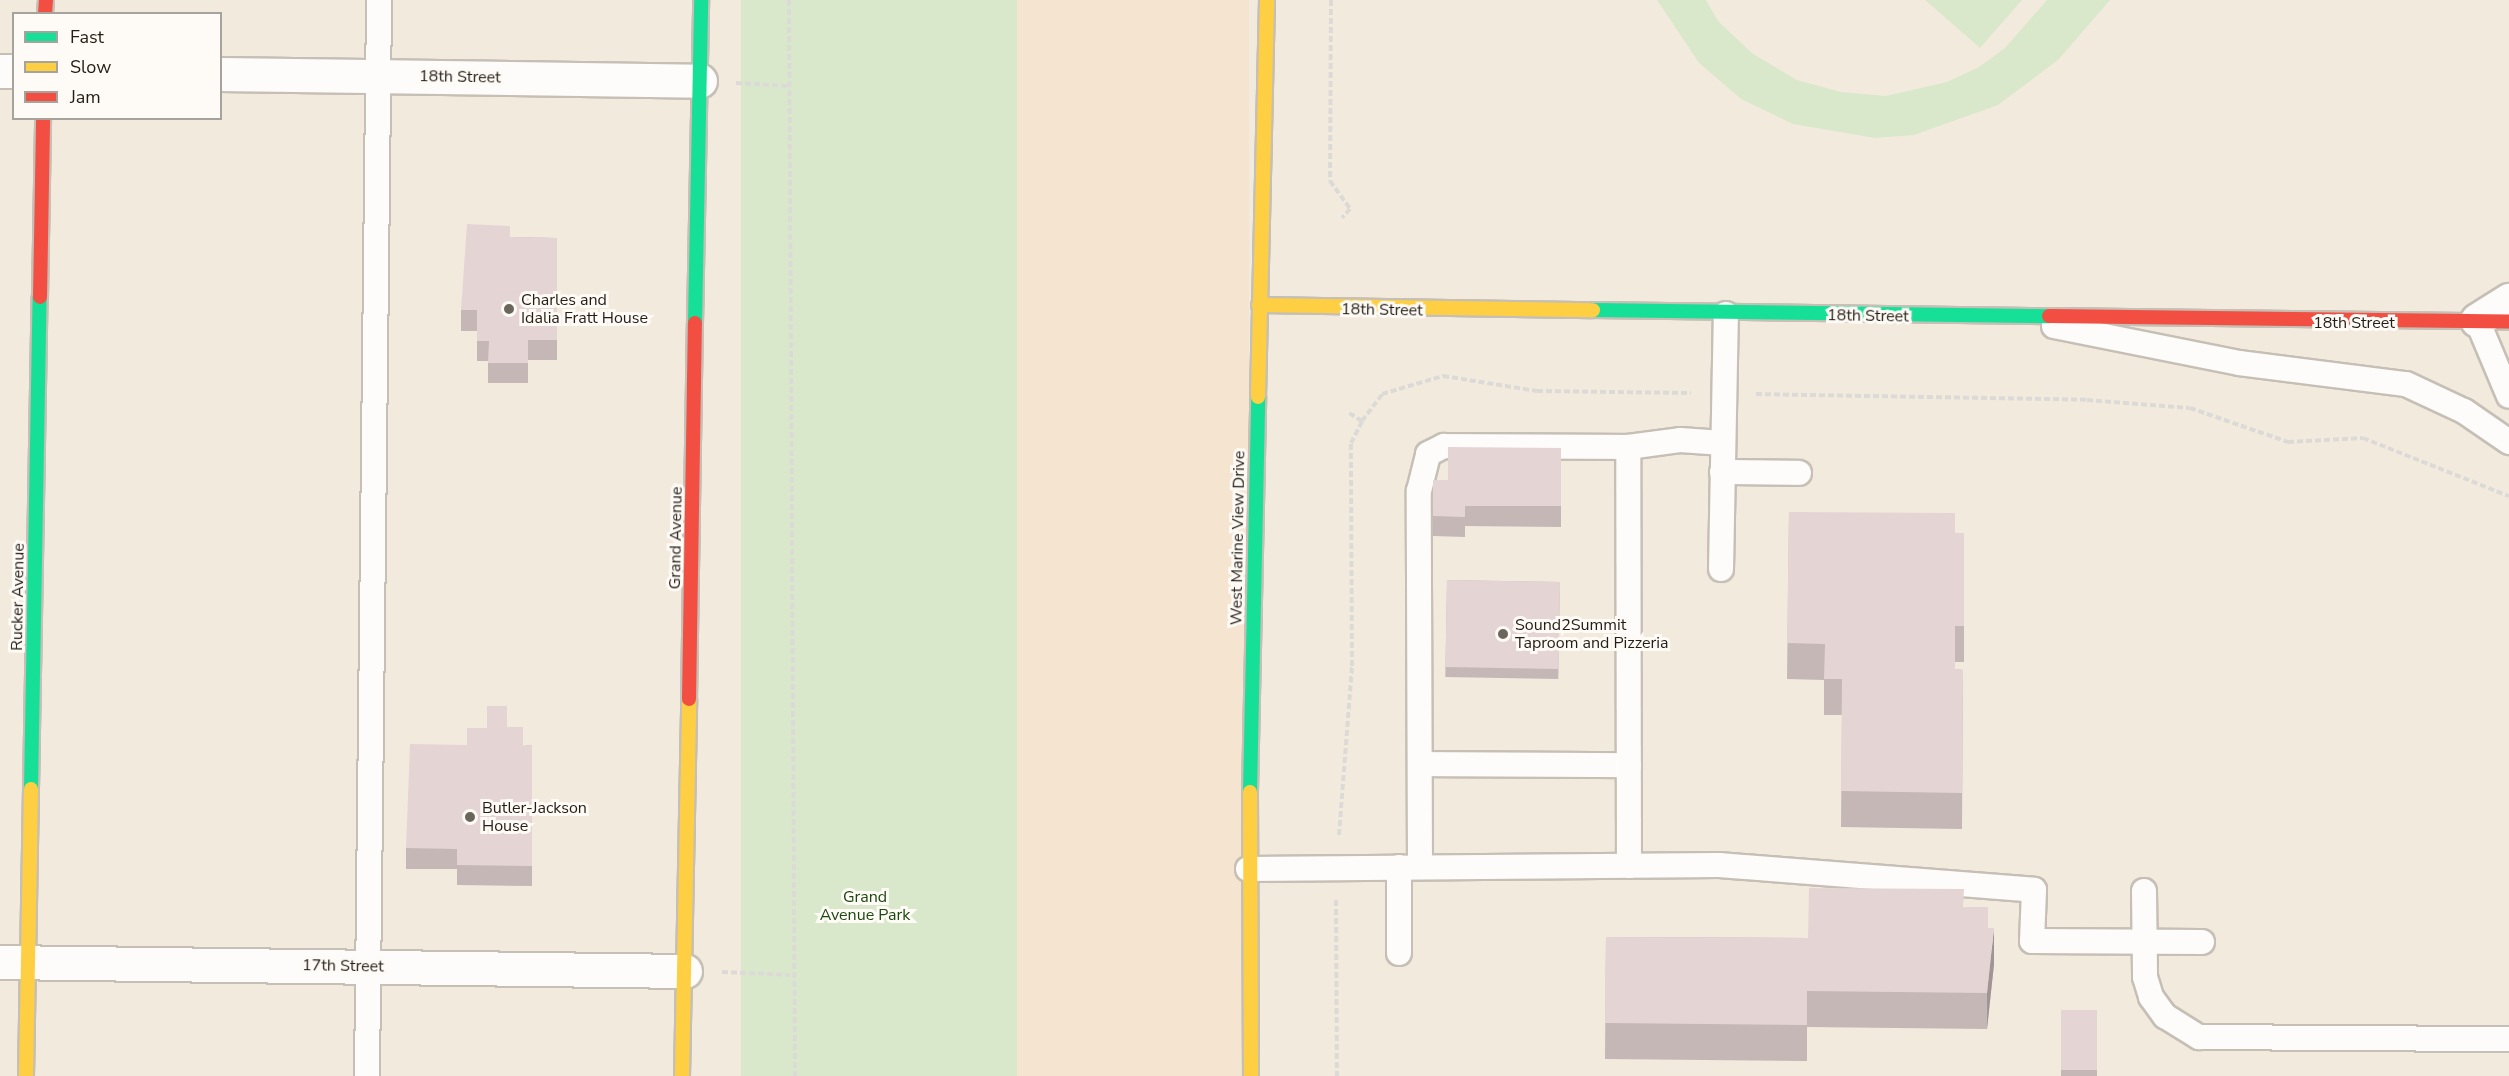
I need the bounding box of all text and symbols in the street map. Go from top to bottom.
legend [12,12,222,120]
text: Fast [70,25,104,49]
text: Slow [70,55,111,79]
street label: 18th Street [419,67,501,87]
text: Jam [70,85,101,109]
place label: Charles and Idalia Fratt House [521,290,648,328]
street label: 18th Street [1341,300,1423,320]
marker: Charles and Idalia Fratt House [502,302,516,316]
street label: 18th Street [1827,306,1909,326]
street label: 18th Street [2313,313,2395,333]
street label: West Marine View Drive [1227,451,1249,625]
street label: Grand Avenue [666,486,686,590]
street label: Rucker Avenue [7,543,29,651]
place label: Sound2Summit Taproom and Pizzeria [1515,615,1668,653]
marker: Sound2Summit Taproom and Pizzeria [1496,627,1510,641]
place label: Butler-Jackson House [482,798,587,836]
marker: Butler-Jackson House [463,810,477,824]
park label: Grand Avenue Park [820,887,910,925]
street label: 17th Street [302,956,384,976]

